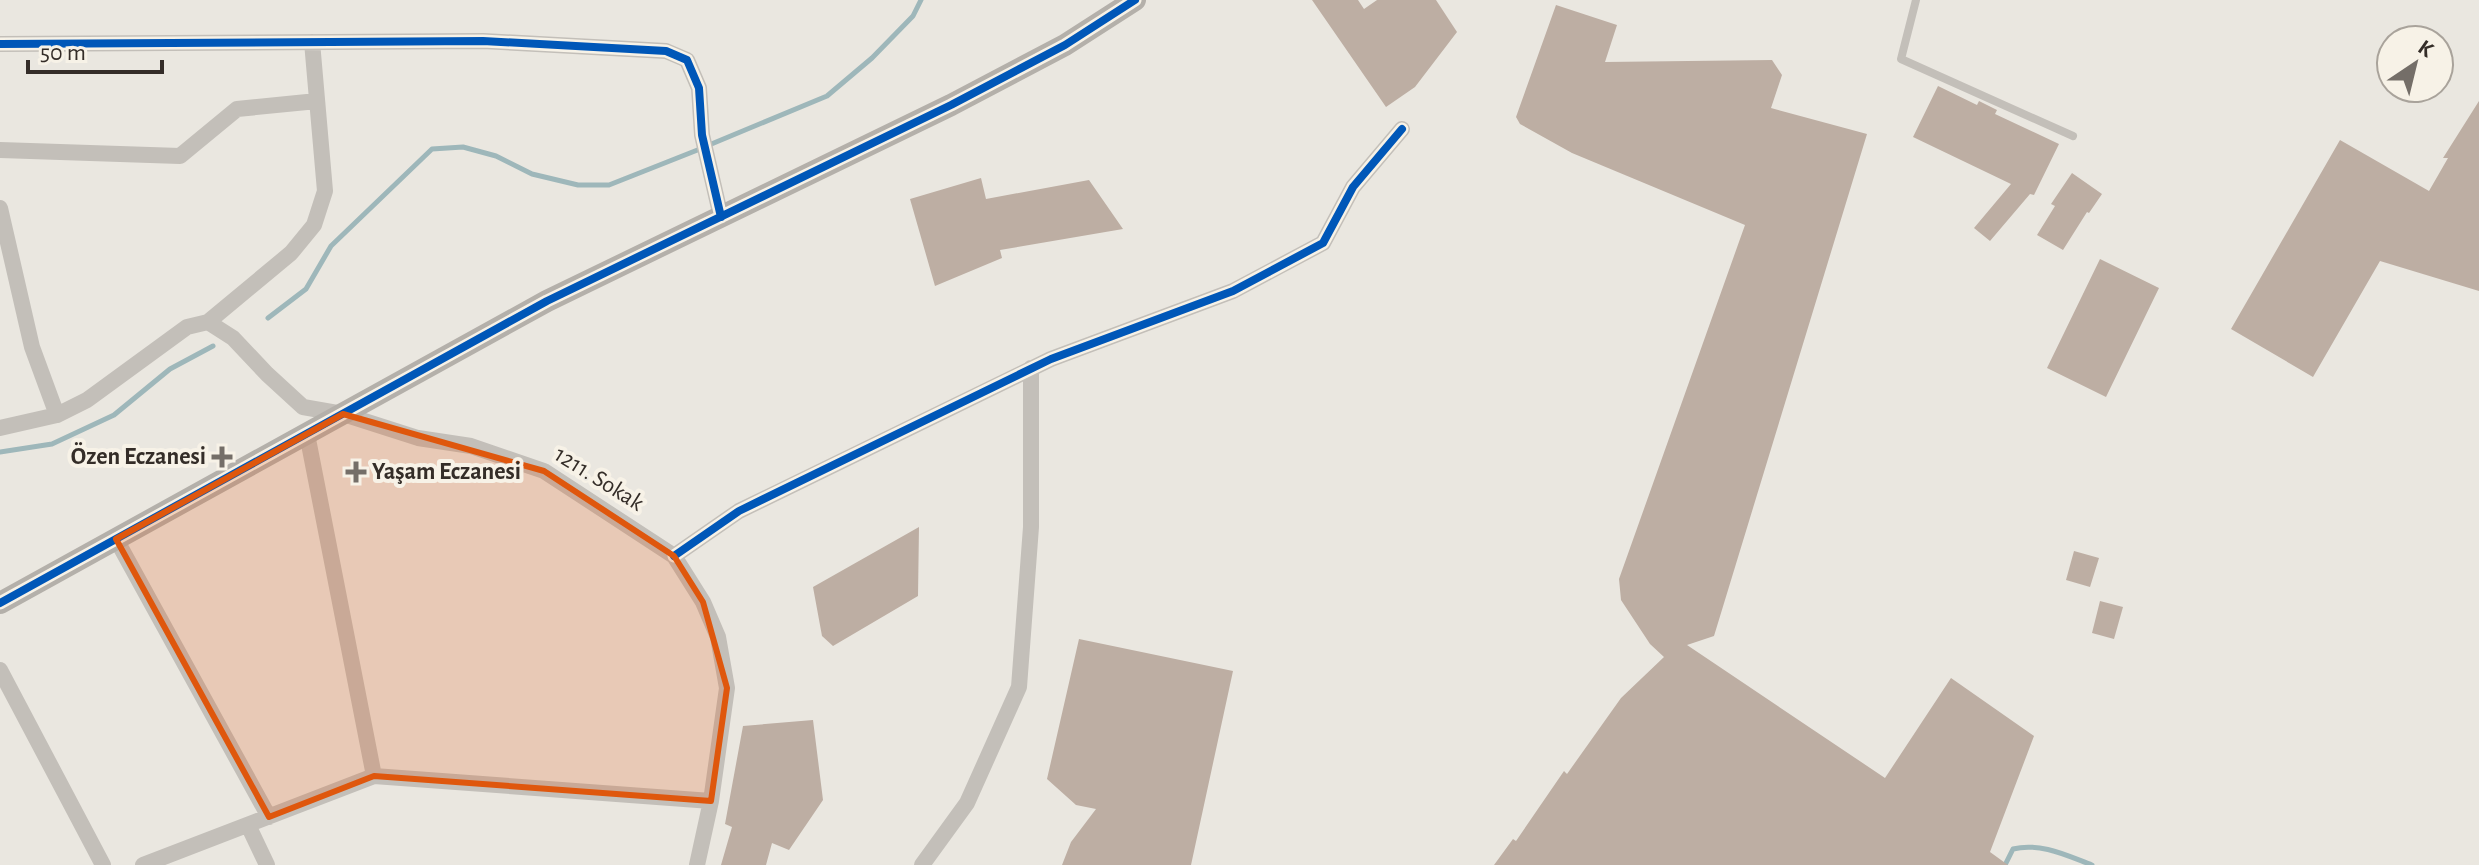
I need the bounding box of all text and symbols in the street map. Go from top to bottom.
scale bar [28,24,162,74]
north arrow [2375,24,2455,104]
text: K [2414,36,2438,62]
text: 50 m [40,41,86,65]
place label: Özen Eczanesi [71,442,206,469]
street label: 1211. Sokak [550,442,648,516]
marker: Özen Eczanesi [213,448,231,466]
place label: Yaşam Eczanesi [372,460,521,484]
marker: Yaşam Eczanesi [347,463,365,481]

